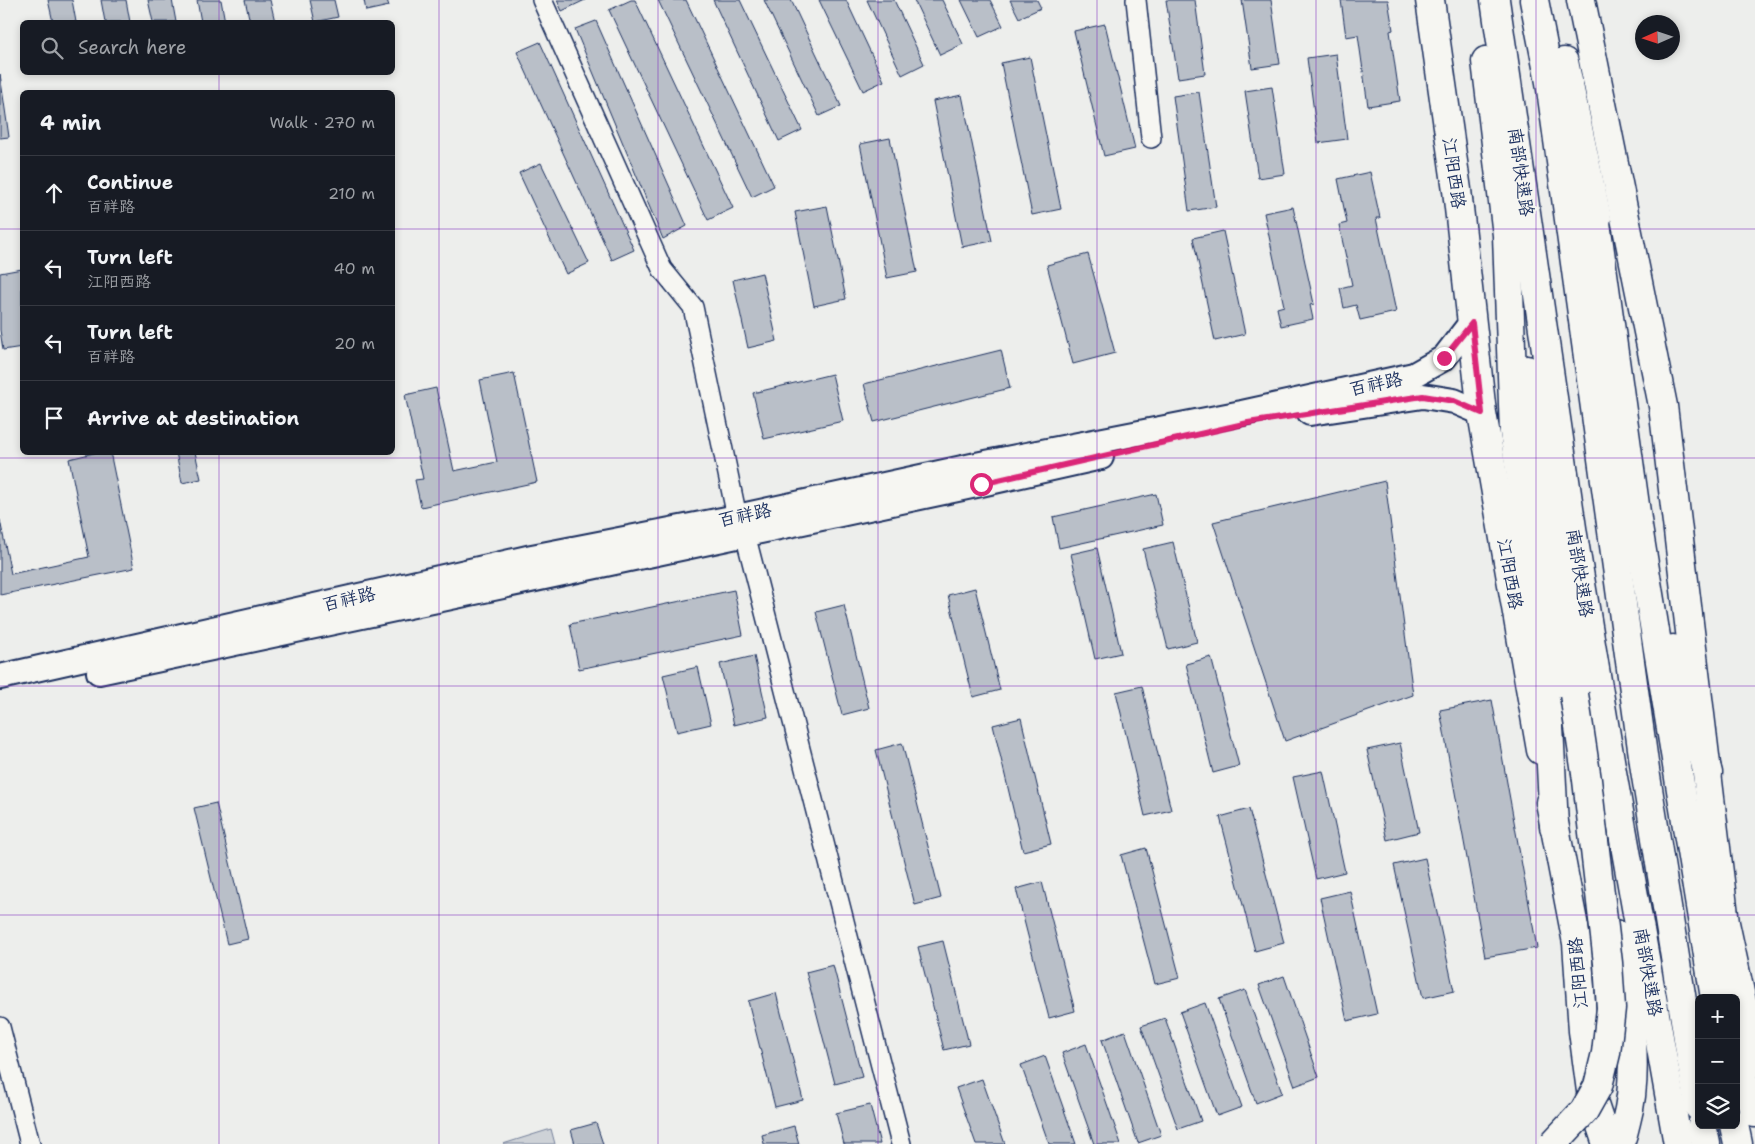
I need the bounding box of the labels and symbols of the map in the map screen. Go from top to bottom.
north arrow [1635,15,1680,60]
street label: 南部快速路 [1503,126,1539,218]
street label: 江阳西路 [1437,136,1471,210]
route end [1433,347,1456,370]
street label: 百祥路 [1347,367,1405,401]
route start [970,473,993,496]
street label: 百祥路 [716,498,774,532]
street label: 南部快速路 [1561,527,1599,619]
street label: 江阳西路 [1492,536,1528,612]
street label: 百祥路 [320,581,378,617]
street label: 南部快速路 [1628,926,1668,1018]
street label: 江阳西路 [1563,936,1593,1010]

